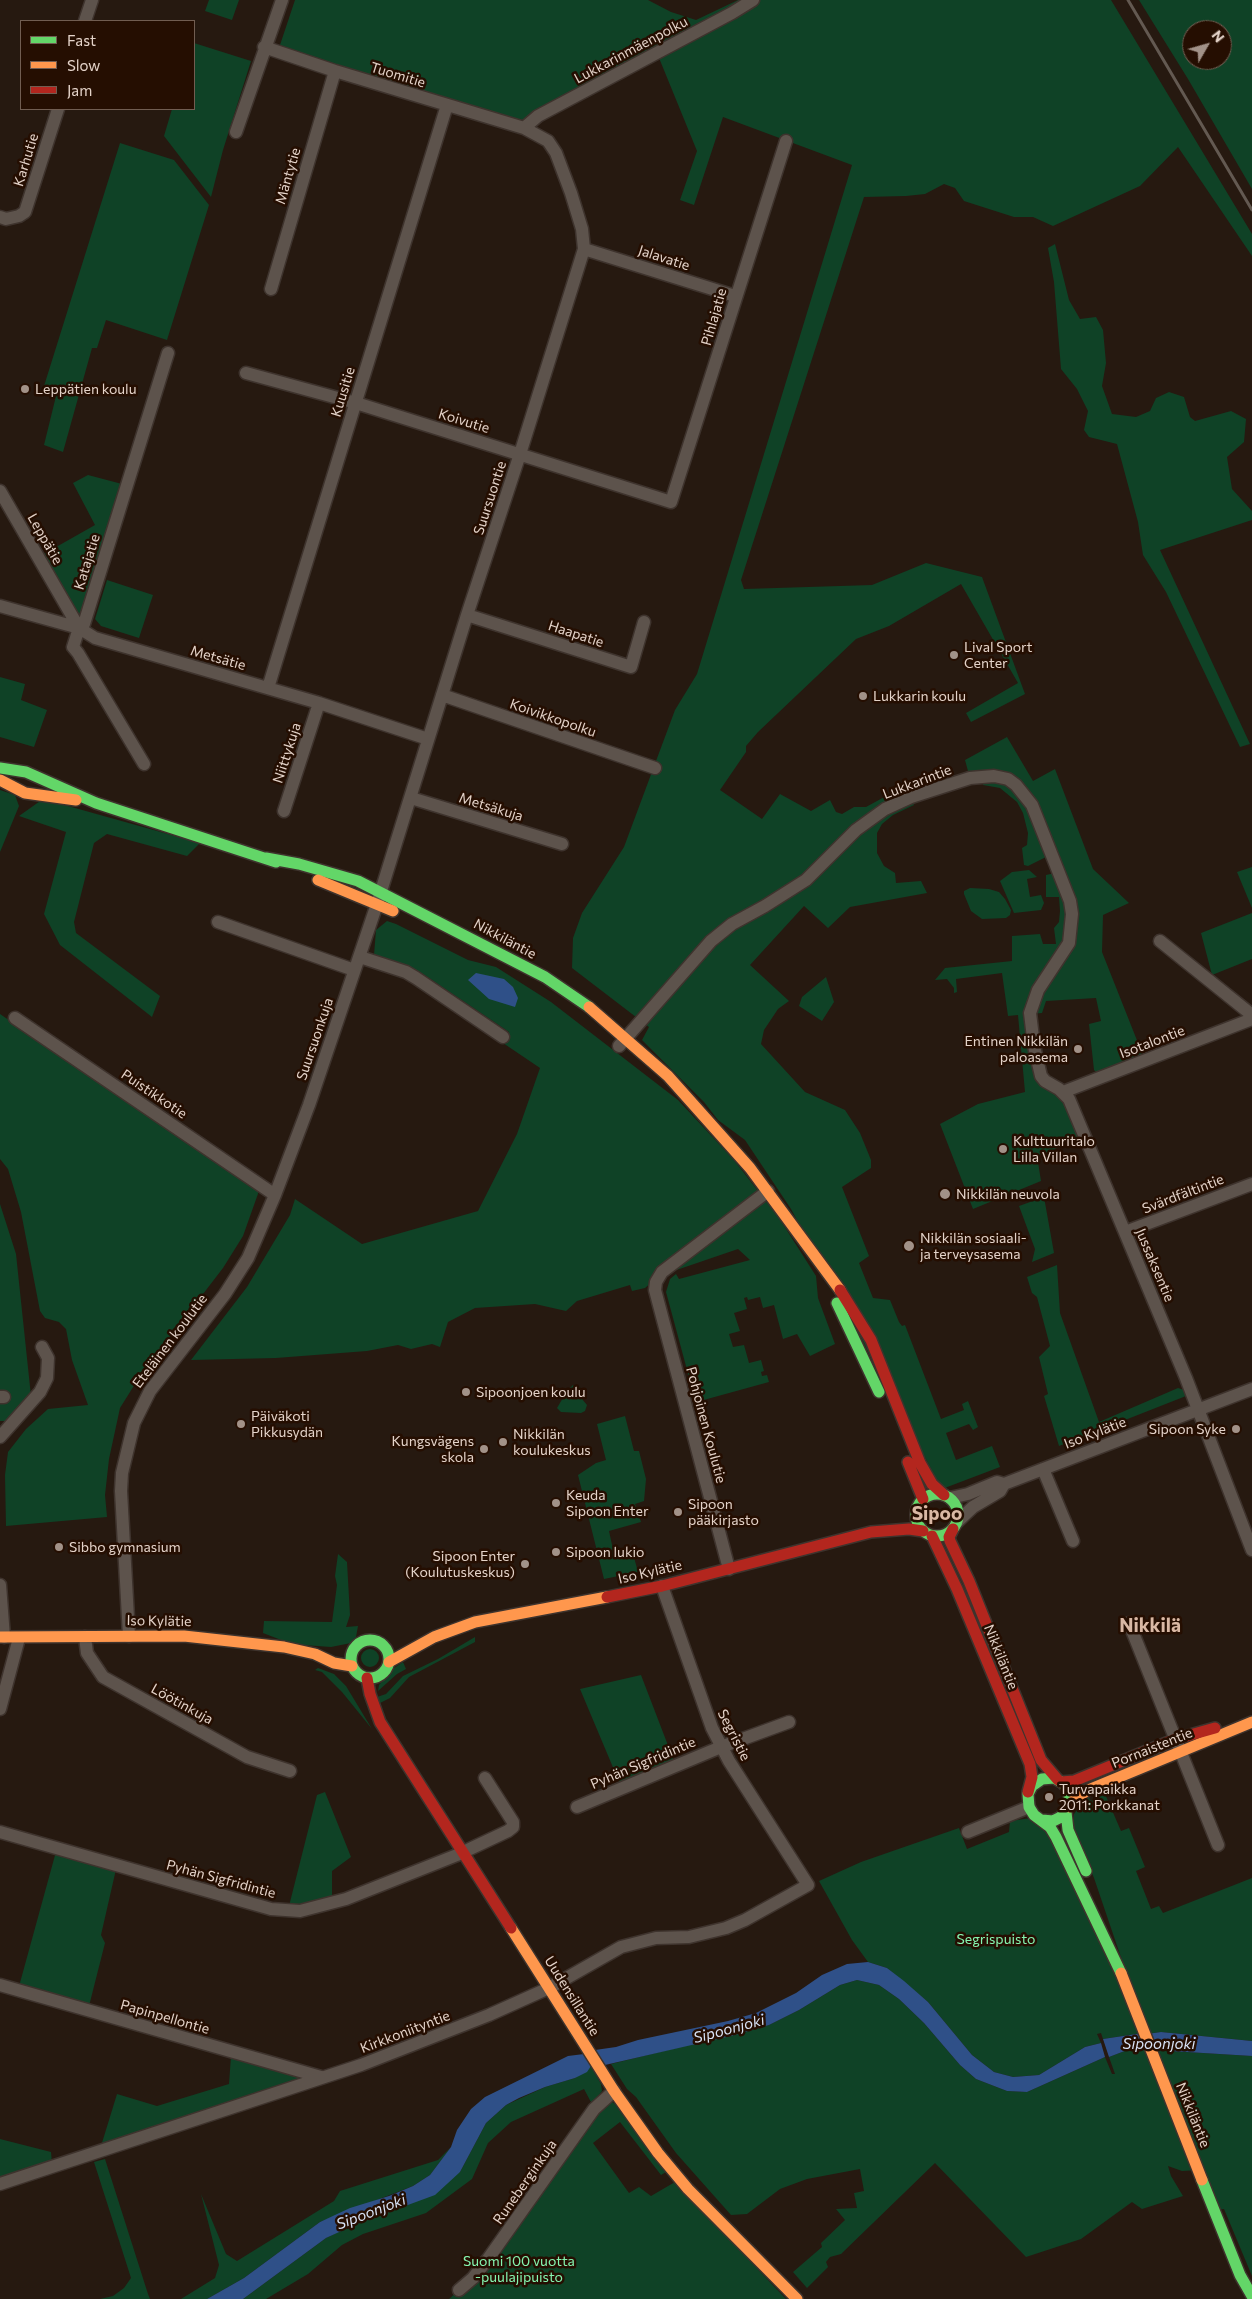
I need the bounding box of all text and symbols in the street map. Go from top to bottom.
street label: Lukkarinmäenpolku [571,13,691,87]
legend [20,20,195,110]
north arrow [1182,20,1232,70]
text: N [1208,27,1228,45]
text: Fast [67,31,96,49]
text: Slow [67,56,100,74]
street label: Tuomitie [369,59,427,91]
text: Jam [67,81,92,99]
street label: Karhutie [10,131,42,189]
street label: Mäntytie [272,146,304,206]
street label: Jalavatie [636,242,692,274]
street label: Pihlajatie [698,286,730,348]
street label: Kuusitie [327,365,359,419]
place label: Leppätien koulu [35,381,136,397]
marker: Leppätien koulu [19,383,31,395]
street label: Koivutie [436,405,492,437]
street label: Suursuontie [470,459,510,537]
street label: Leppätie [24,511,66,567]
street label: Katajatie [71,532,103,592]
street label: Haapatie [546,617,606,651]
place label: Lival Sport Center [964,639,1032,672]
street label: Metsätie [188,642,248,674]
marker: Lival Sport Center [948,649,960,661]
place label: Lukkarin koulu [873,688,966,704]
marker: Lukkarin koulu [857,690,869,702]
street label: Koivikkopolku [507,695,599,741]
street label: Niittykuja [269,721,305,785]
street label: Lukkarintie [880,761,954,803]
street label: Metsäkuja [457,789,525,825]
street label: Nikkiläntie [471,916,539,962]
street label: Suursuonkuja [293,996,337,1082]
street label: Isotalontie [1117,1022,1187,1062]
place label: Entinen Nikkilän paloasema [964,1033,1068,1066]
marker: Entinen Nikkilän paloasema [1072,1043,1084,1055]
street label: Puistikkotie [118,1066,190,1122]
place label: Kulttuuritalo Lilla Villan [1013,1133,1095,1166]
marker: Kulttuuritalo Lilla Villan [997,1143,1009,1155]
street label: Svärdfältintie [1140,1171,1226,1217]
place label: Nikkilän neuvola [956,1186,1060,1202]
marker: Nikkilän neuvola [938,1187,952,1201]
street label: Jussaksentie [1132,1226,1178,1304]
place label: Nikkilän sosiaali- ja terveysasema [920,1230,1027,1262]
marker: Nikkilän sosiaali- ja terveysasema [902,1239,916,1253]
street label: Eteläinen koulutie [129,1291,211,1391]
street label: Pohjoinen Koulutie [682,1365,730,1485]
place label: Sipoonjoen koulu [476,1384,586,1400]
marker: Sipoonjoen koulu [460,1386,472,1398]
place label: Päiväkoti Pikkusydän [251,1408,323,1440]
street label: Iso Kylätie [1062,1414,1128,1452]
marker: Päiväkoti Pikkusydän [235,1418,247,1430]
place label: Sipoon Syke [1149,1421,1226,1437]
marker: Sipoon Syke [1230,1423,1242,1435]
place label: Nikkilän koulukeskus [513,1426,591,1458]
place label: Kungsvägens skola [392,1433,474,1465]
marker: Nikkilän koulukeskus [497,1436,509,1448]
marker: Kungsvägens skola [478,1443,490,1455]
place label: Keuda Sipoon Enter [566,1487,648,1520]
place label: Sipoon pääkirjasto [688,1496,759,1528]
marker: Keuda Sipoon Enter [550,1497,562,1509]
district label: Sipoo [912,1503,962,1525]
marker: Sipoon pääkirjasto [672,1506,684,1518]
place label: Sibbo gymnasium [69,1539,181,1555]
marker: Sibbo gymnasium [53,1541,65,1553]
place label: Sipoon lukio [566,1544,644,1560]
marker: Sipoon lukio [550,1546,562,1558]
place label: Sipoon Enter (Koulutuskeskus) [405,1548,515,1580]
street label: Iso Kylätie [616,1557,684,1587]
marker: Sipoon Enter (Koulutuskeskus) [519,1558,531,1570]
street label: Iso Kylätie [126,1612,192,1630]
district label: Nikkilä [1119,1615,1181,1637]
street label: Nikkiläntie [980,1622,1022,1692]
street label: Löötinkuja [148,1680,216,1728]
street label: Segristie [714,1706,754,1764]
street label: Pornaistentie [1109,1724,1195,1772]
street label: Pyhän Sigfridintie [588,1733,698,1793]
place label: Turvapaikka 2011: Porkkanat [1059,1781,1160,1814]
marker: Turvapaikka 2011: Porkkanat [1043,1791,1055,1803]
street label: Pyhän Sigfridintie [164,1856,278,1902]
park label: Segrispuisto [957,1931,1035,1947]
street label: Uudensillantie [541,1953,603,2039]
street label: Papinpellontie [119,1996,211,2038]
street label: Kirkkoniityntie [358,2007,452,2057]
water label: Sipoonjoki [691,2011,767,2047]
water label: Sipoonjoki [1123,2035,1195,2053]
street label: Nikkiläntie [1172,2080,1214,2150]
street label: Runeberginkuja [490,2137,560,2227]
water label: Sipoonjoki [334,2191,408,2233]
park label: Suomi 100 vuotta -puulajipuisto [463,2253,575,2286]

